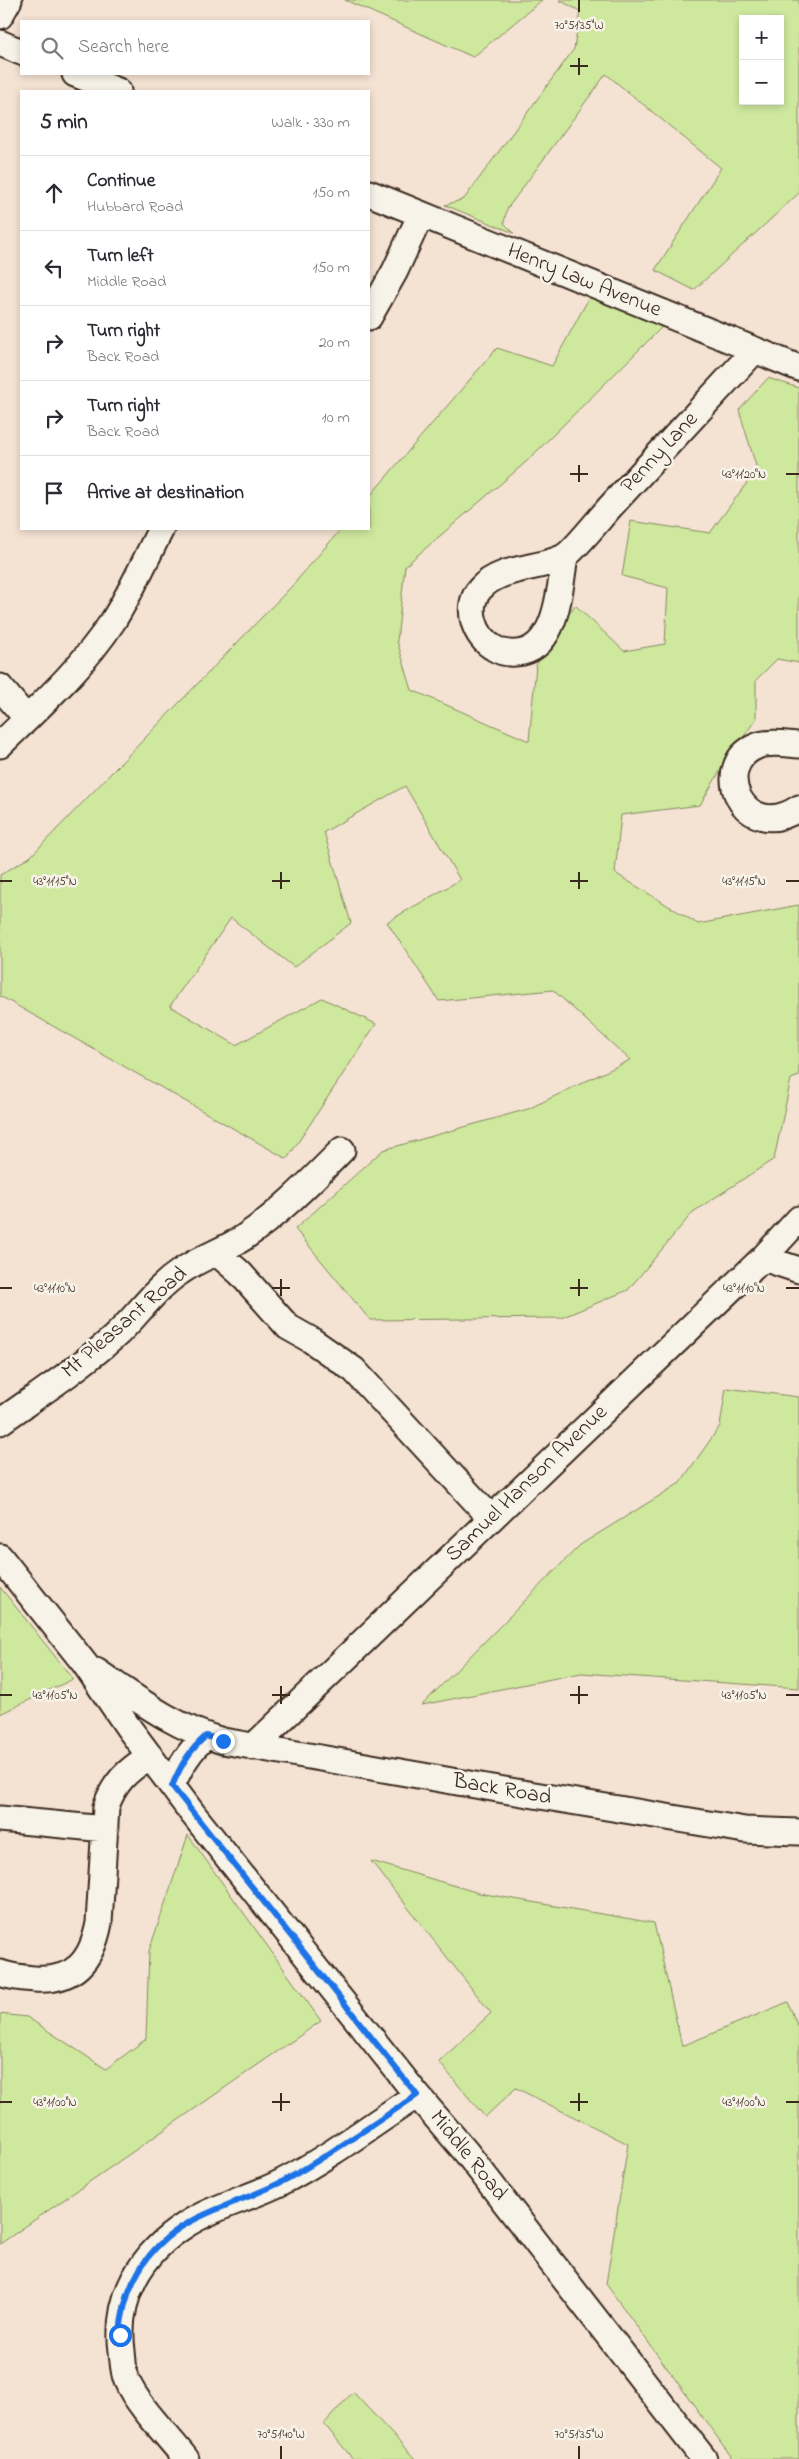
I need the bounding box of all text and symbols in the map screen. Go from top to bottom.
map controls [739,15,784,105]
button: + [739,15,784,60]
text: 70°51'35"W [554,17,604,35]
search box [20,20,370,75]
icon: search [38,34,66,62]
text: Search here [78,34,169,61]
button: − [739,60,784,105]
text: 5 min [40,108,88,138]
text: Walk · 330 m [271,111,350,135]
text: Continue [87,168,155,195]
icon: ahead [40,179,68,207]
text: 150 m [312,181,350,205]
text: Hubbard Road [87,195,183,219]
street label: Henry Law Avenue [502,235,666,327]
text: Turn left [87,243,154,270]
icon: left [40,254,68,282]
text: 150 m [312,256,350,280]
text: Middle Road [87,270,166,294]
text: Turn right [87,318,160,345]
icon: right [40,329,68,357]
text: 20 m [319,331,350,355]
text: Back Road [87,345,159,369]
text: Turn right [87,393,160,420]
icon: right [40,404,68,432]
street label: Penny Lane [614,405,707,502]
text: 10 m [322,406,350,430]
text: Back Road [87,420,159,444]
text: 43°11'20"N [722,466,766,484]
icon: arrive [40,479,68,507]
text: Arrive at destination [87,480,244,507]
text: 43°11'15"N [33,873,77,891]
text: 43°11'15"N [722,873,766,891]
street label: Mt Pleasant Road [55,1259,195,1387]
text: 43°11'10"N [34,1280,76,1298]
text: 43°11'10"N [723,1280,765,1298]
street label: Samuel Hanson Avenue [439,1398,616,1570]
text: 43°11'05"N [33,1687,77,1705]
text: 43°11'05"N [722,1687,766,1705]
route end [212,1730,235,1753]
street label: Back Road [449,1765,554,1814]
text: 43°11'00"N [33,2094,77,2112]
text: 43°11'00"N [722,2094,766,2112]
street label: Middle Road [421,2104,515,2208]
route start [109,2324,132,2347]
text: 70°51'40"W [257,2426,305,2444]
text: 70°51'35"W [554,2426,604,2444]

